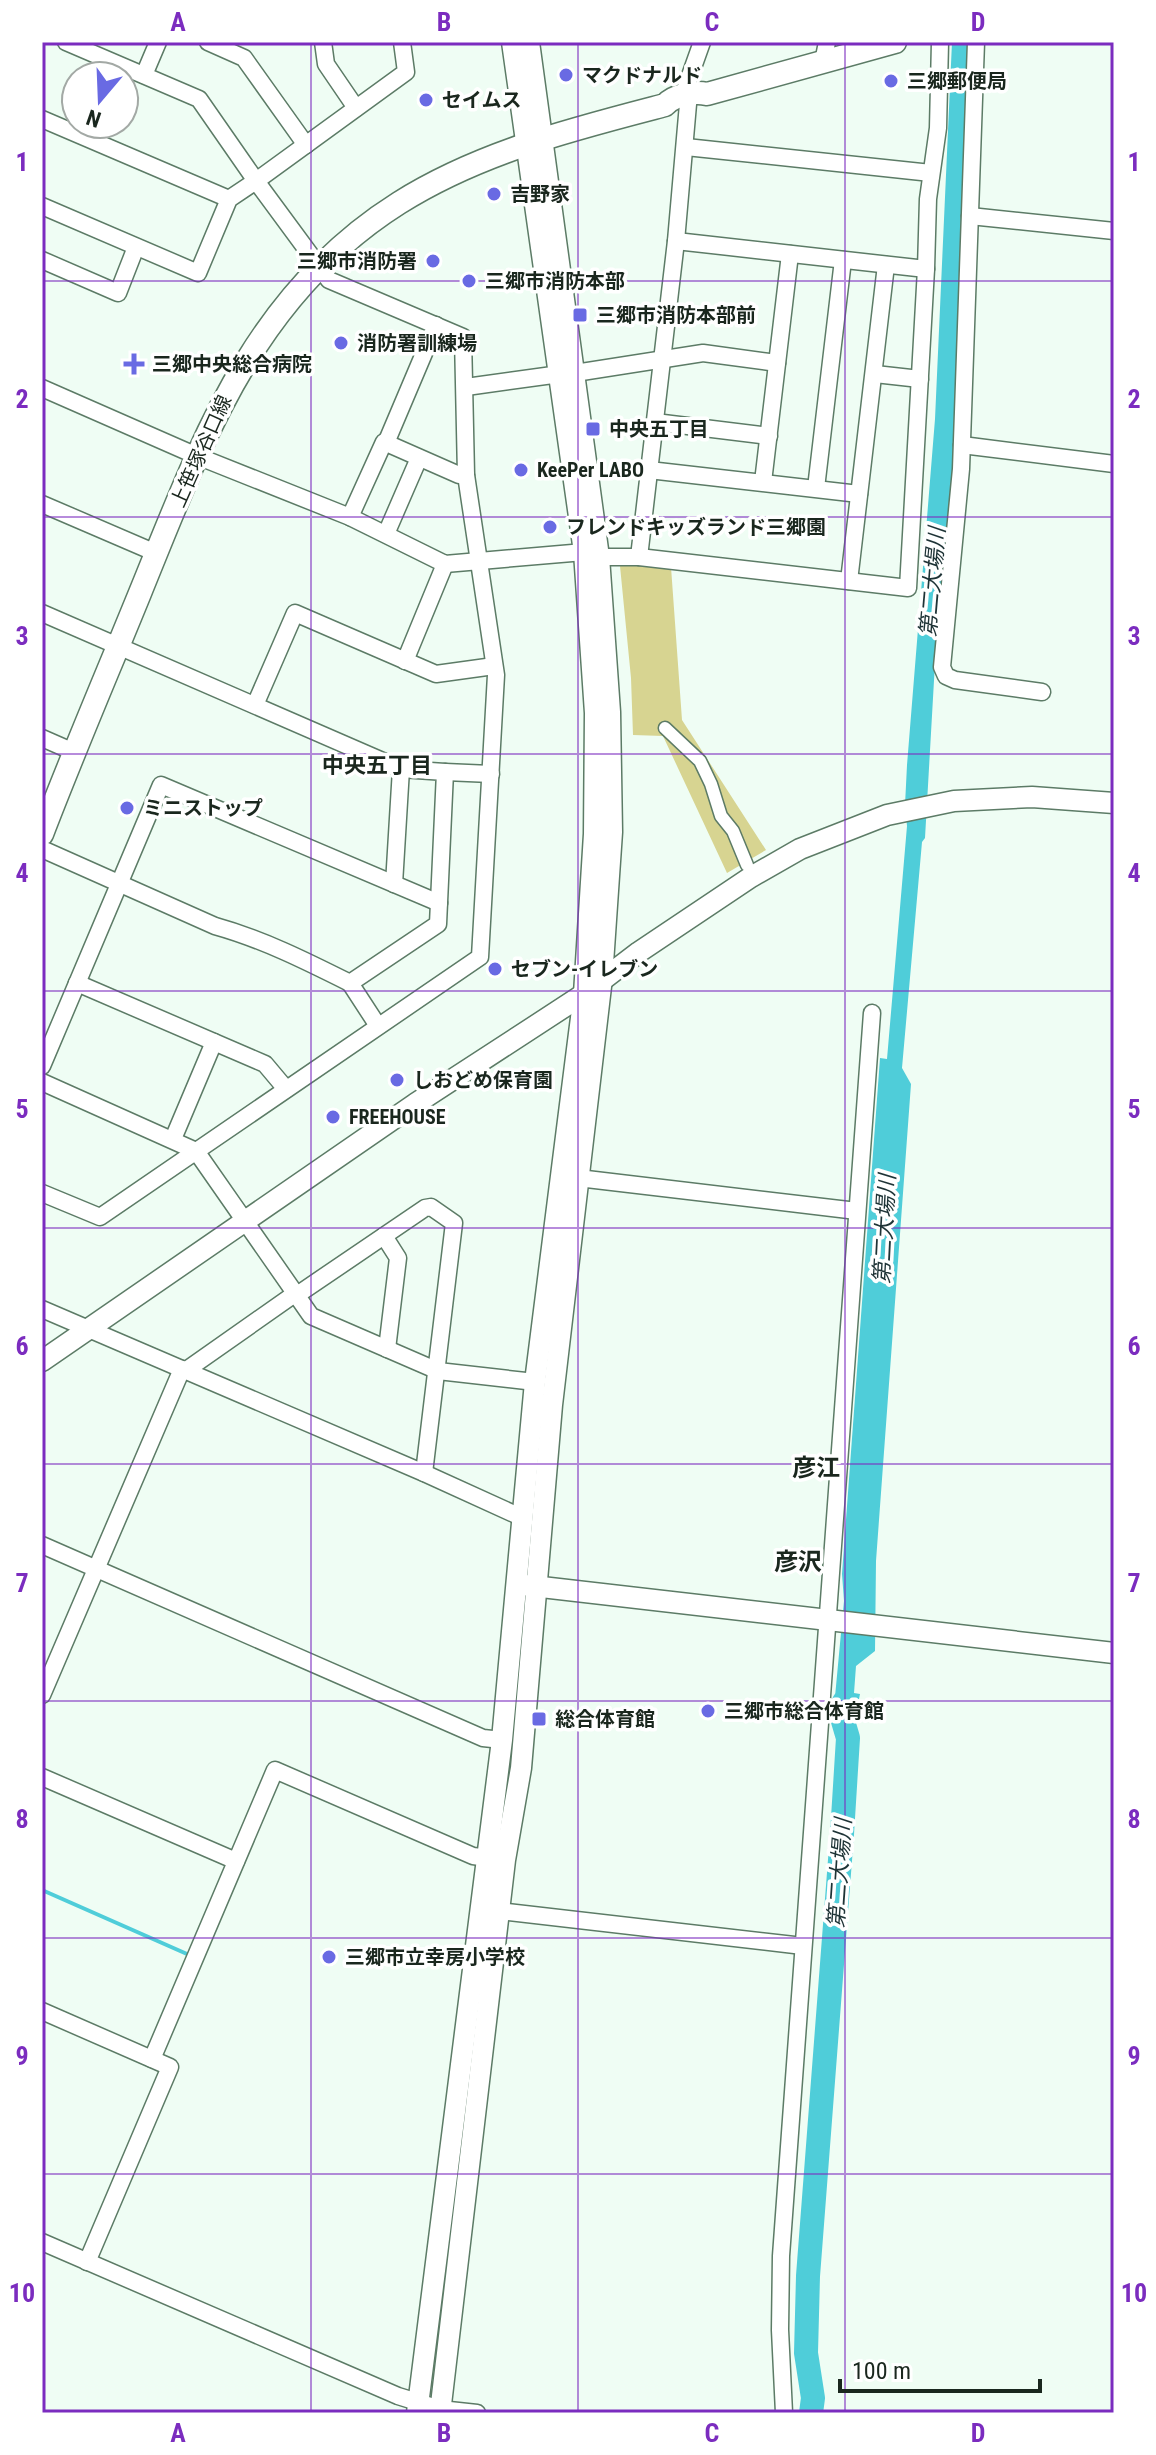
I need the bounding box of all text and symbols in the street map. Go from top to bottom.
text: A [170,7,186,37]
text: B [437,7,451,37]
text: C [705,7,720,37]
text: D [971,7,985,37]
north arrow [60,60,140,140]
place label: マクドナルド [582,63,702,87]
marker: マクドナルド [557,66,575,84]
place label: 三郷郵便局 [907,69,1007,93]
marker: 三郷郵便局 [882,72,900,90]
place label: セイムス [442,88,522,112]
marker: セイムス [417,91,435,109]
text: N [83,104,104,132]
text: 1 [15,147,29,177]
text: 1 [1127,147,1141,177]
place label: 吉野家 [510,182,570,206]
marker: 吉野家 [485,185,503,203]
place label: 三郷市消防署 [297,249,417,273]
marker: 三郷市消防署 [424,252,442,270]
place label: 三郷市消防本部 [485,269,625,293]
marker: 三郷市消防本部 [460,272,478,290]
place label: 三郷市消防本部前 [596,303,756,327]
marker: 三郷市消防本部前 [571,306,589,324]
place label: 消防署訓練場 [357,331,477,355]
marker: 消防署訓練場 [332,334,350,352]
place label: 三郷中央総合病院 [152,352,312,376]
marker: 三郷中央総合病院 [123,353,145,375]
text: 2 [15,384,29,414]
text: 2 [1127,384,1141,414]
street label: 上笹塚谷口線 [166,391,236,511]
place label: 中央五丁目 [609,417,709,441]
marker: 中央五丁目 [584,420,602,438]
place label: KeePer LABO [537,458,644,482]
marker: KeePer LABO [512,461,530,479]
place label: フレンドキッズランド三郷園 [566,515,826,539]
marker: フレンドキッズランド三郷園 [541,518,559,536]
water label: 第二大場川 [915,524,950,638]
text: 3 [15,621,29,651]
text: 3 [1127,621,1141,651]
district label: 中央五丁目 [322,753,432,778]
place label: ミニストップ [143,796,263,820]
marker: ミニストップ [118,799,136,817]
text: 4 [15,858,29,888]
text: 4 [1127,858,1141,888]
place label: セブン-イレブン [511,957,658,981]
marker: セブン-イレブン [486,960,504,978]
place label: しおどめ保育園 [413,1068,553,1092]
marker: しおどめ保育園 [388,1071,406,1089]
text: 5 [15,1094,29,1124]
text: 5 [1127,1094,1141,1124]
place label: FREEHOUSE [349,1105,446,1129]
marker: FREEHOUSE [324,1108,342,1126]
water label: 第二大場川 [869,1171,900,1285]
text: 6 [15,1331,29,1361]
text: 6 [1127,1331,1141,1361]
district label: 彦江 [792,1454,840,1482]
district label: 彦沢 [774,1548,822,1576]
text: 7 [15,1568,29,1598]
text: 7 [1127,1568,1141,1598]
place label: 三郷市総合体育館 [724,1699,884,1723]
marker: 三郷市総合体育館 [699,1702,717,1720]
place label: 総合体育館 [555,1707,655,1731]
marker: 総合体育館 [530,1710,548,1728]
text: 8 [15,1804,29,1834]
text: 8 [1127,1804,1141,1834]
water label: 第二大場川 [823,1815,856,1929]
place label: 三郷市立幸房小学校 [345,1945,525,1969]
marker: 三郷市立幸房小学校 [320,1948,338,1966]
text: 9 [15,2041,29,2071]
text: 9 [1127,2041,1141,2071]
text: 10 [9,2278,35,2308]
text: 10 [1121,2278,1147,2308]
scale bar [840,2343,1040,2393]
text: 100 m [852,2357,911,2385]
text: A [170,2418,186,2448]
text: B [437,2418,451,2448]
text: C [705,2418,720,2448]
text: D [971,2418,985,2448]

